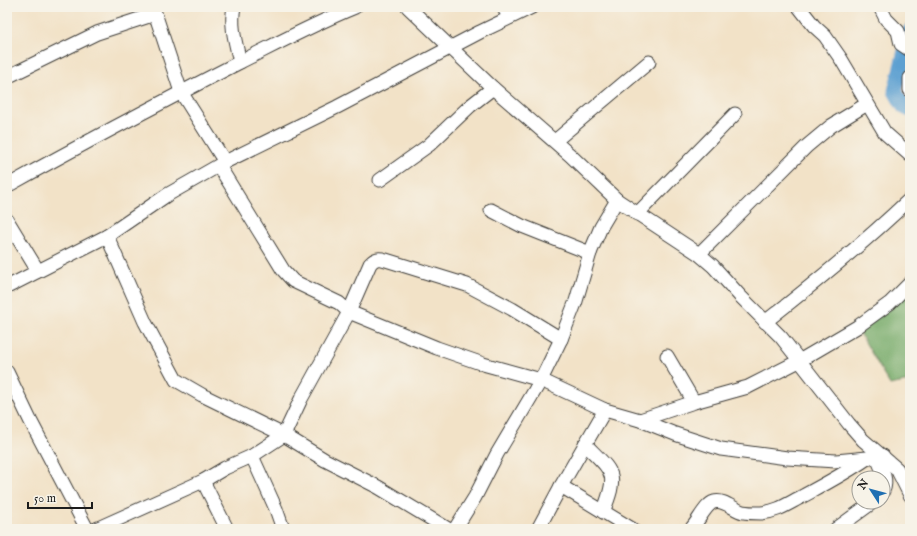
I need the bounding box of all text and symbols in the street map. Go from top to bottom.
north arrow [851,470,891,510]
text: N [855,476,872,493]
scale bar [28,484,92,510]
text: 50 m [34,491,56,506]

